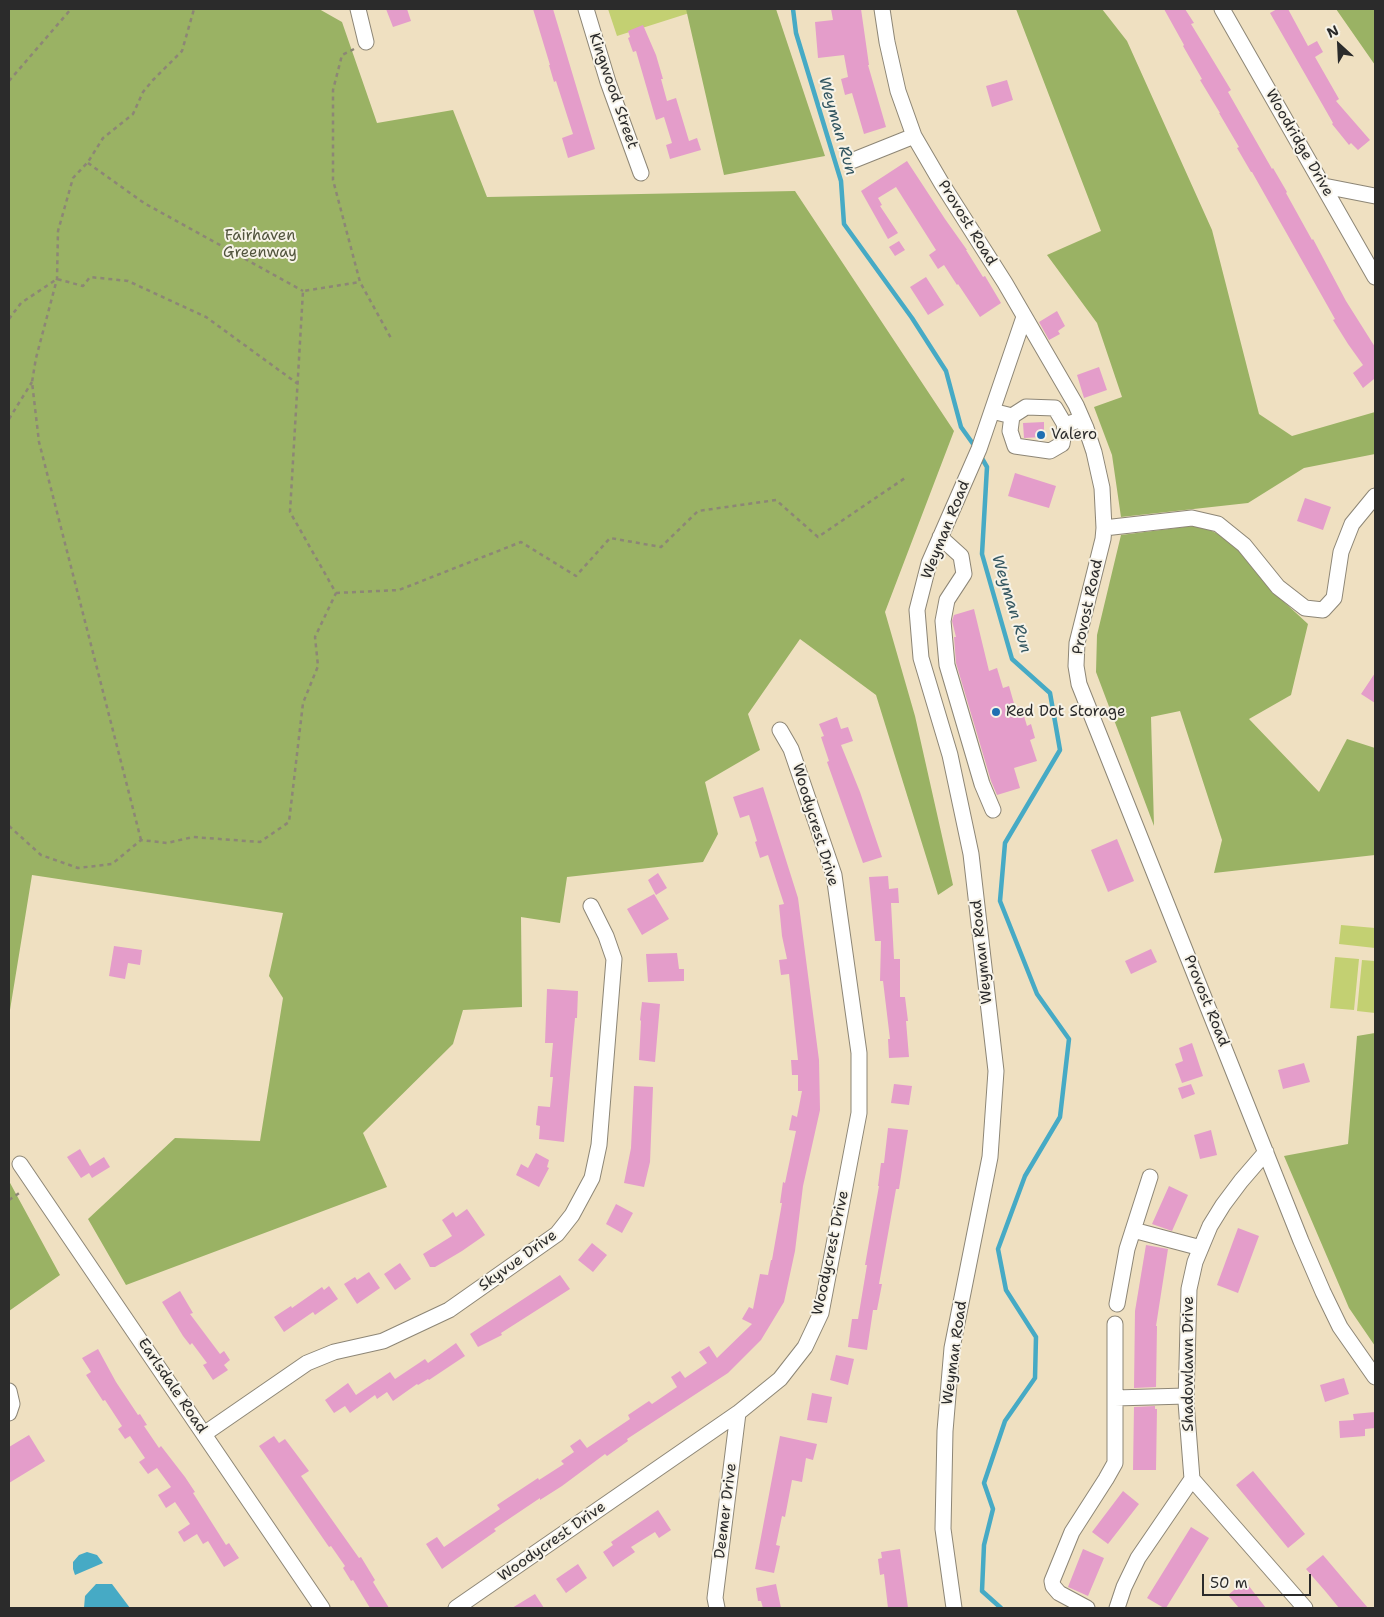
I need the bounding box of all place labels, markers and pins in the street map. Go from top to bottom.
place label: Valero [1051,426,1097,444]
marker: Valero [1035,429,1047,441]
place label: Red Dot Storage [1006,703,1125,721]
marker: Red Dot Storage [990,706,1002,718]

